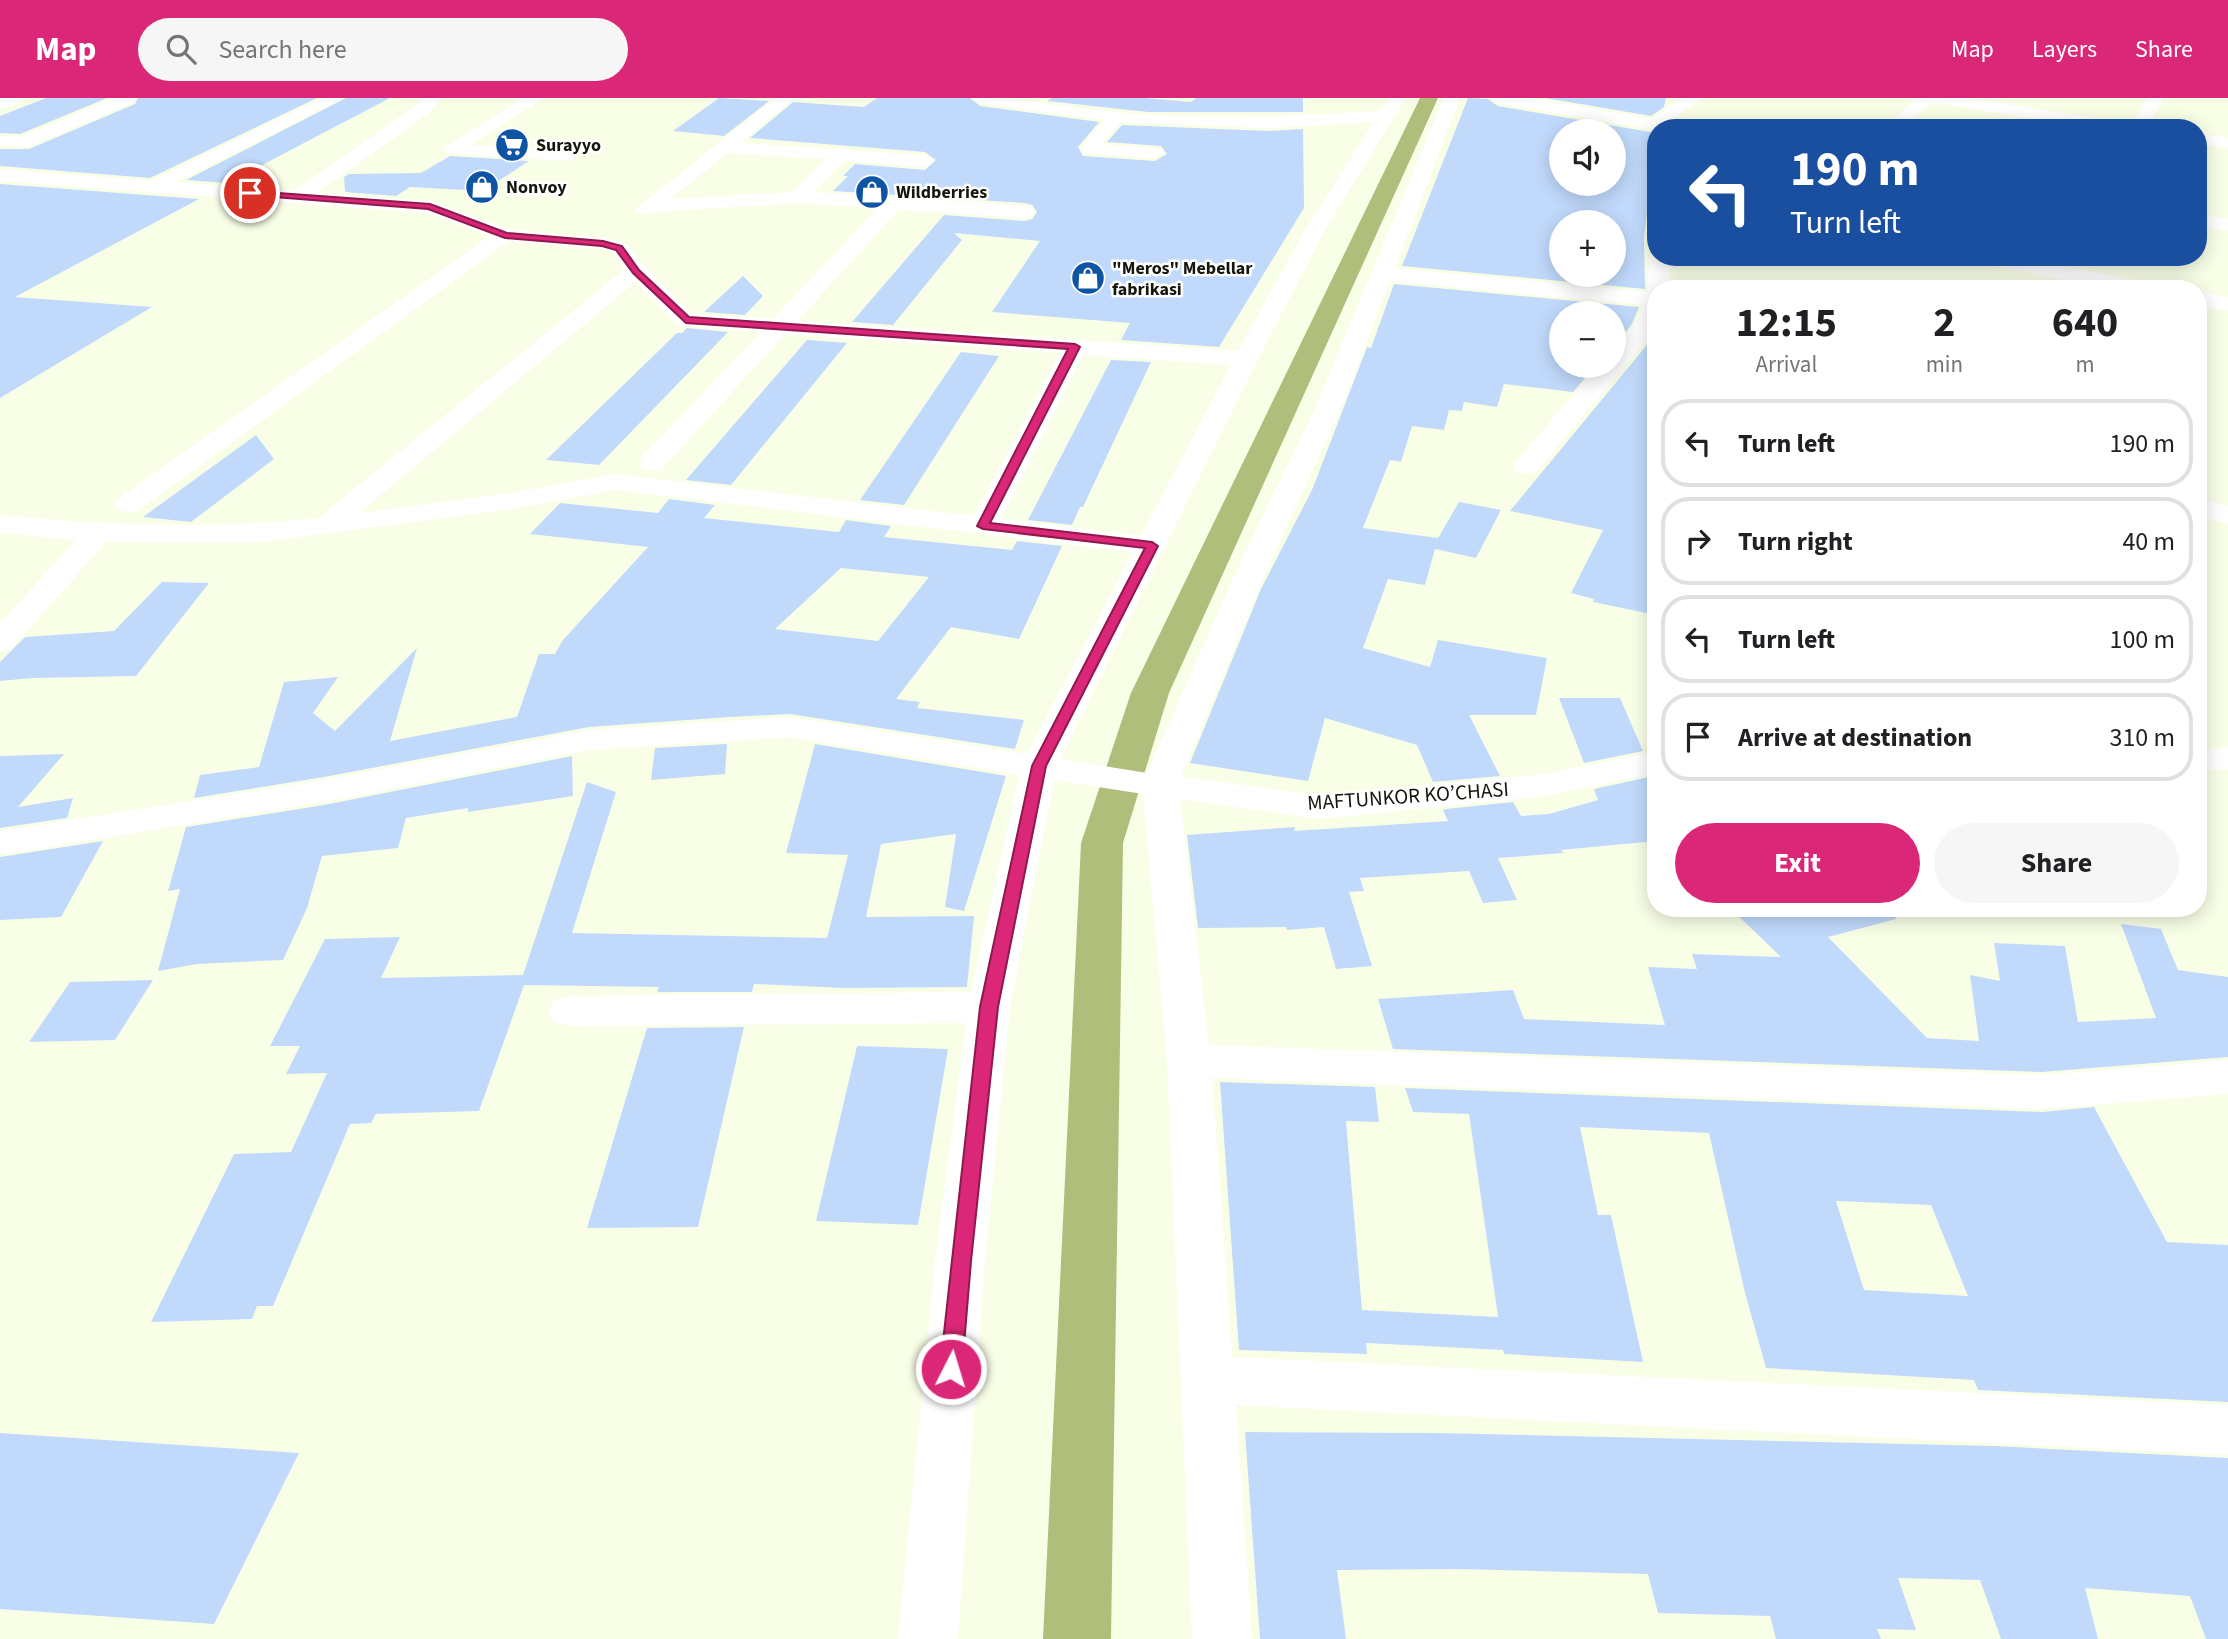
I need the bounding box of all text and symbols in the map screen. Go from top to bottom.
search box [138,18,628,81]
text: Map [35,26,96,73]
icon: search [162,30,200,68]
text: Search here [218,31,347,68]
text: Map [1951,32,1994,67]
text: Layers [2032,32,2097,67]
text: Share [2135,32,2193,67]
map controls [1549,119,1626,378]
button: sound [1549,119,1626,196]
supermarket icon: Surayyo [493,126,531,164]
place label: Surayyo [536,133,601,158]
text: 190 m [1790,135,1919,205]
icon: left [1675,147,1766,238]
pin [220,163,280,223]
shop icon: Nonvoy [463,168,501,206]
shop icon: Wildberries [853,173,891,211]
icon: arrive [231,174,269,212]
place label: Nonvoy [506,175,567,200]
place label: Wildberries [896,180,987,205]
text: Turn left [1790,200,1901,246]
button: + [1549,210,1626,287]
place label: "Meros" Mebellar fabrikasi [1112,256,1253,302]
shop icon: "Meros" Mebellar fabrikasi [1069,259,1107,297]
text: 12:15 [1736,293,1837,353]
text: 2 [1933,293,1955,353]
text: 640 [2052,293,2118,353]
button: − [1549,301,1626,378]
text: Arrival [1755,348,1817,381]
text: min [1926,348,1963,381]
text: m [2075,348,2095,381]
icon: left [1679,424,1717,462]
text: Turn left [1738,425,1835,462]
text: 190 m [2109,425,2175,462]
icon: right [1679,522,1717,560]
text: Turn right [1738,523,1853,560]
text: 40 m [2122,523,2175,560]
icon: left [1679,620,1717,658]
text: Turn left [1738,621,1835,658]
text: 100 m [2109,621,2175,658]
icon: arrive [1679,718,1717,756]
text: Arrive at destination [1738,719,1972,756]
text: 310 m [2109,719,2175,756]
street label: MAFTUNKOR KO’CHASI [1306,774,1510,818]
button: Exit [1675,823,1920,903]
button: Share [1934,823,2179,903]
position arrow [914,1332,988,1406]

